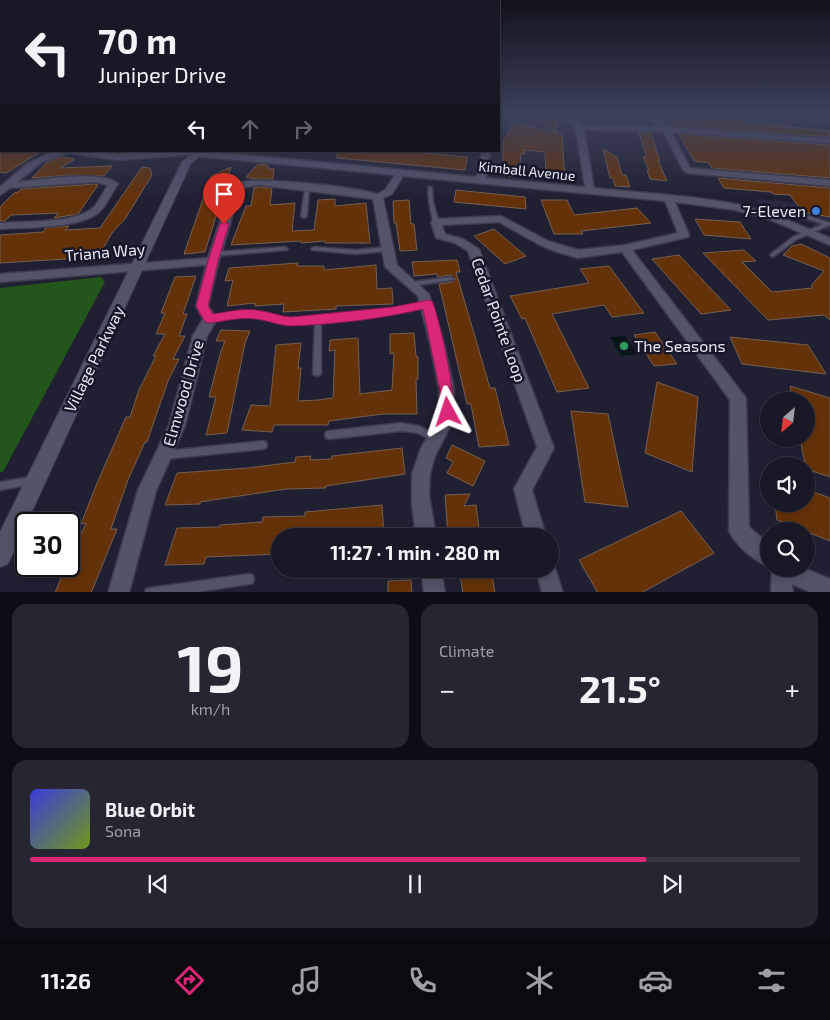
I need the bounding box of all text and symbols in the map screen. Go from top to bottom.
text: 70 m [98,19,177,61]
icon: left [15,20,80,85]
text: Juniper Drive [98,61,226,87]
icon: left [183,115,211,143]
icon: ahead [236,115,264,143]
icon: right [289,115,317,143]
street label: Kimball Avenue [478,157,576,184]
pin [203,173,245,224]
icon: arrive [210,180,238,208]
place label: 7-Eleven [742,201,806,220]
marker: 7-Eleven [810,205,822,217]
street label: Triana Way [64,238,146,264]
street label: Cedar Pointe Loop [468,255,531,385]
street label: Village Parkway [60,302,128,415]
place label: The Seasons [634,336,726,355]
street label: Elmwood Drive [158,337,207,448]
marker: The Seasons [618,340,630,352]
position arrow [421,385,473,437]
north arrow [760,392,815,448]
map controls [760,392,815,577]
button: sound [760,457,815,512]
speed limit sign: 30 [15,512,80,577]
button: search [760,522,815,577]
text: 11:27 · 1 min · 280 m [330,541,500,564]
text: 19 [177,627,244,705]
text: Climate [439,641,494,660]
text: 21.5° [579,665,661,711]
text: − [439,672,455,706]
text: + [785,672,800,706]
text: km/h [191,699,230,718]
text: Blue Orbit [105,798,195,821]
text: Sona [105,821,141,840]
icon: previous [144,870,172,898]
icon: pause [401,870,429,898]
icon: next [658,870,686,898]
icon: directions [172,963,207,998]
icon: music [289,963,324,998]
icon: phone [405,963,440,998]
icon: climate [522,963,557,998]
icon: car [638,963,673,998]
icon: filters [754,963,789,998]
text: 11:26 [41,967,91,993]

